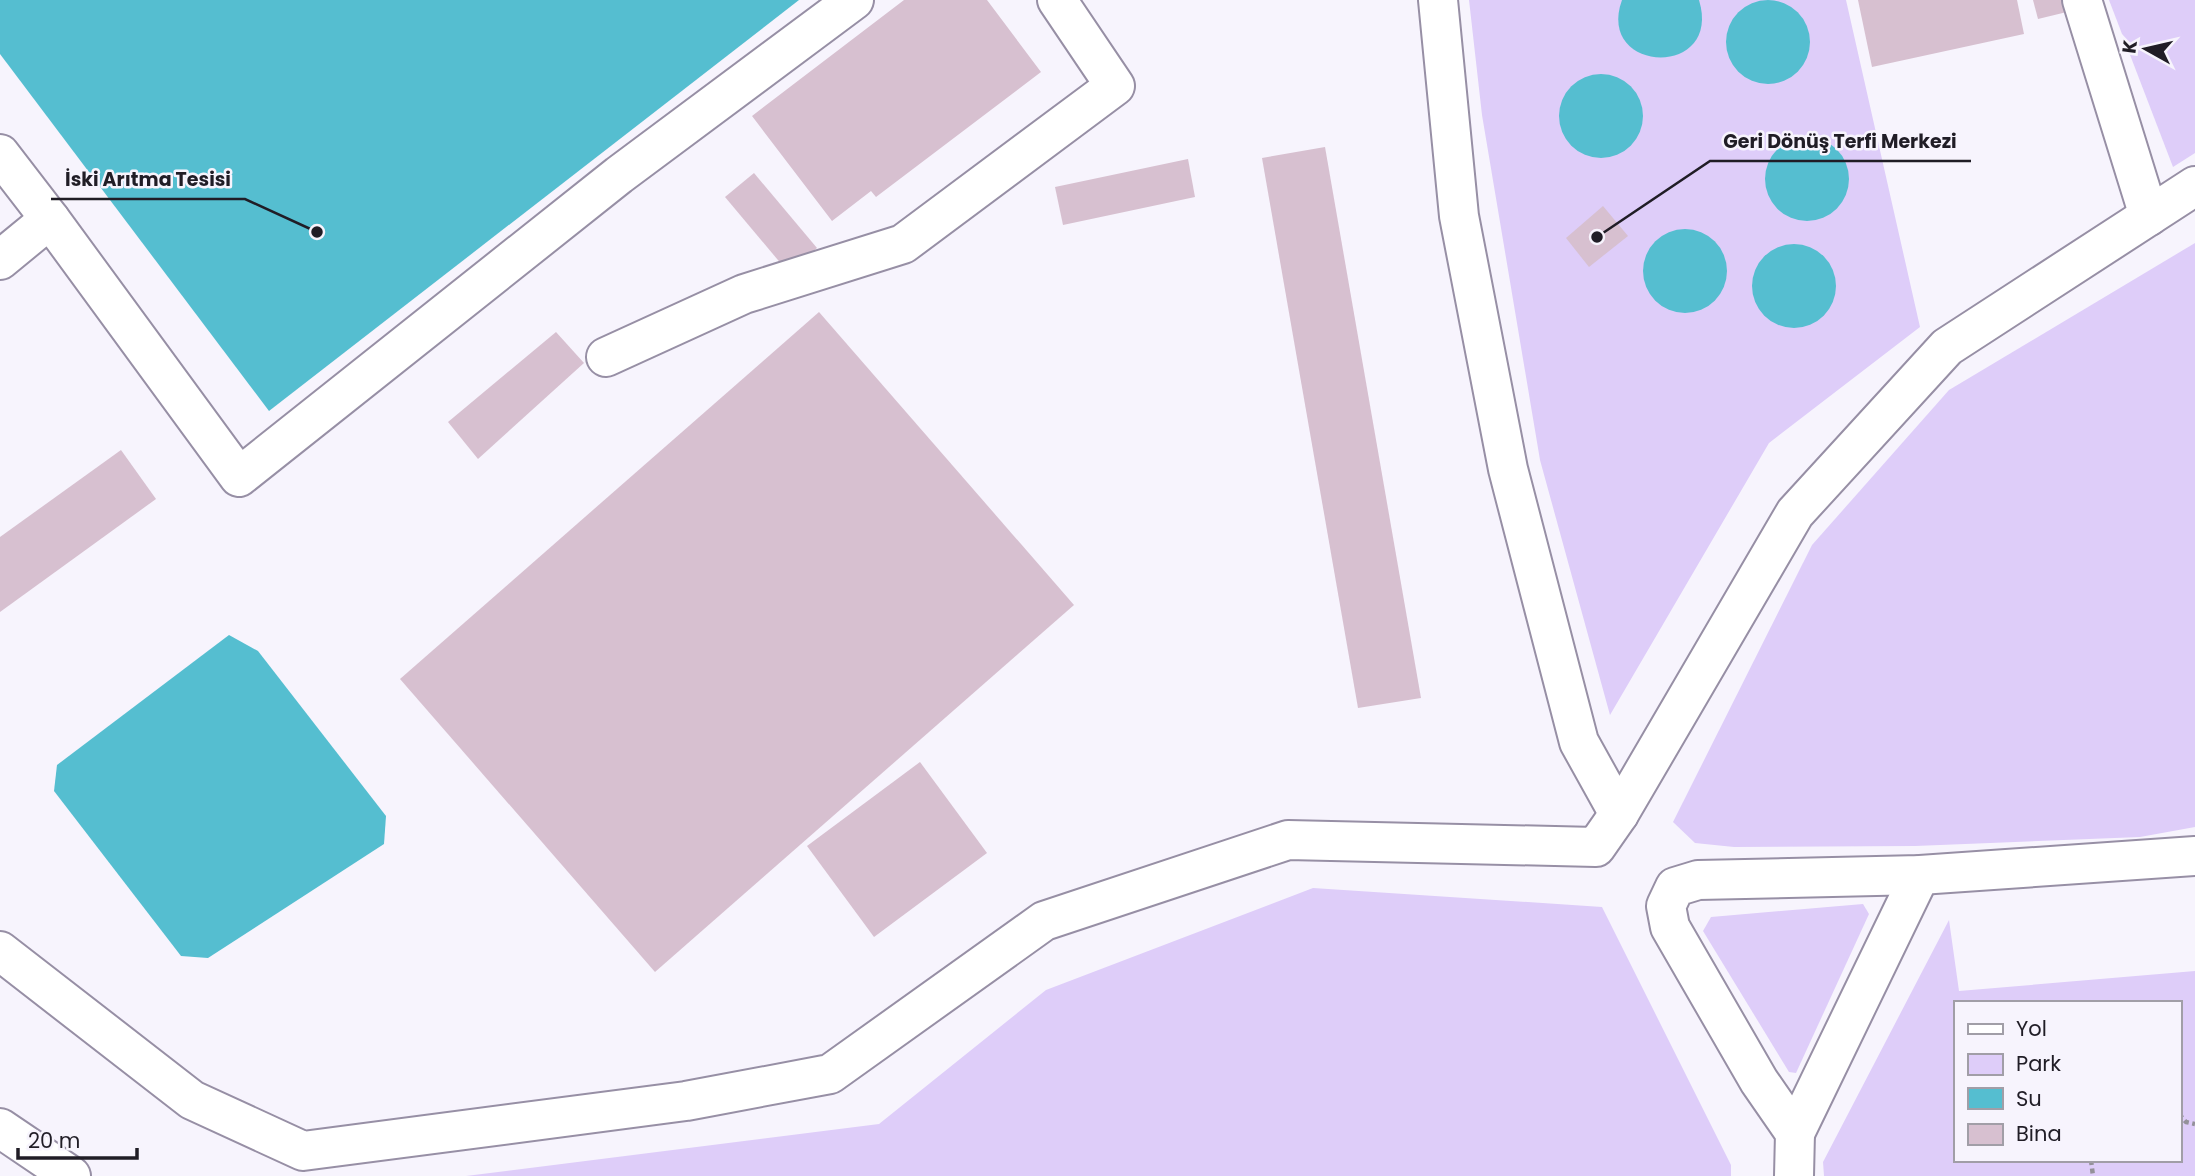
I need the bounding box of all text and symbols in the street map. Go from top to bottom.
north arrow [2111,14,2181,84]
text: K [2115,38,2144,55]
callout: Geri Dönüş Terfi Merkezi [1710,121,1971,161]
text: Geri Dönüş Terfi Merkezi [1723,128,1957,155]
callout: İski Arıtma Tesisi [51,159,245,199]
text: İski Arıtma Tesisi [65,166,231,193]
legend [1954,1001,2181,1162]
text: Yol [2016,1014,2047,1043]
text: Park [2016,1049,2061,1078]
text: Su [2016,1084,2042,1113]
scale bar [18,1116,136,1160]
text: Bina [2016,1119,2062,1148]
text: 20 m [28,1126,81,1155]

